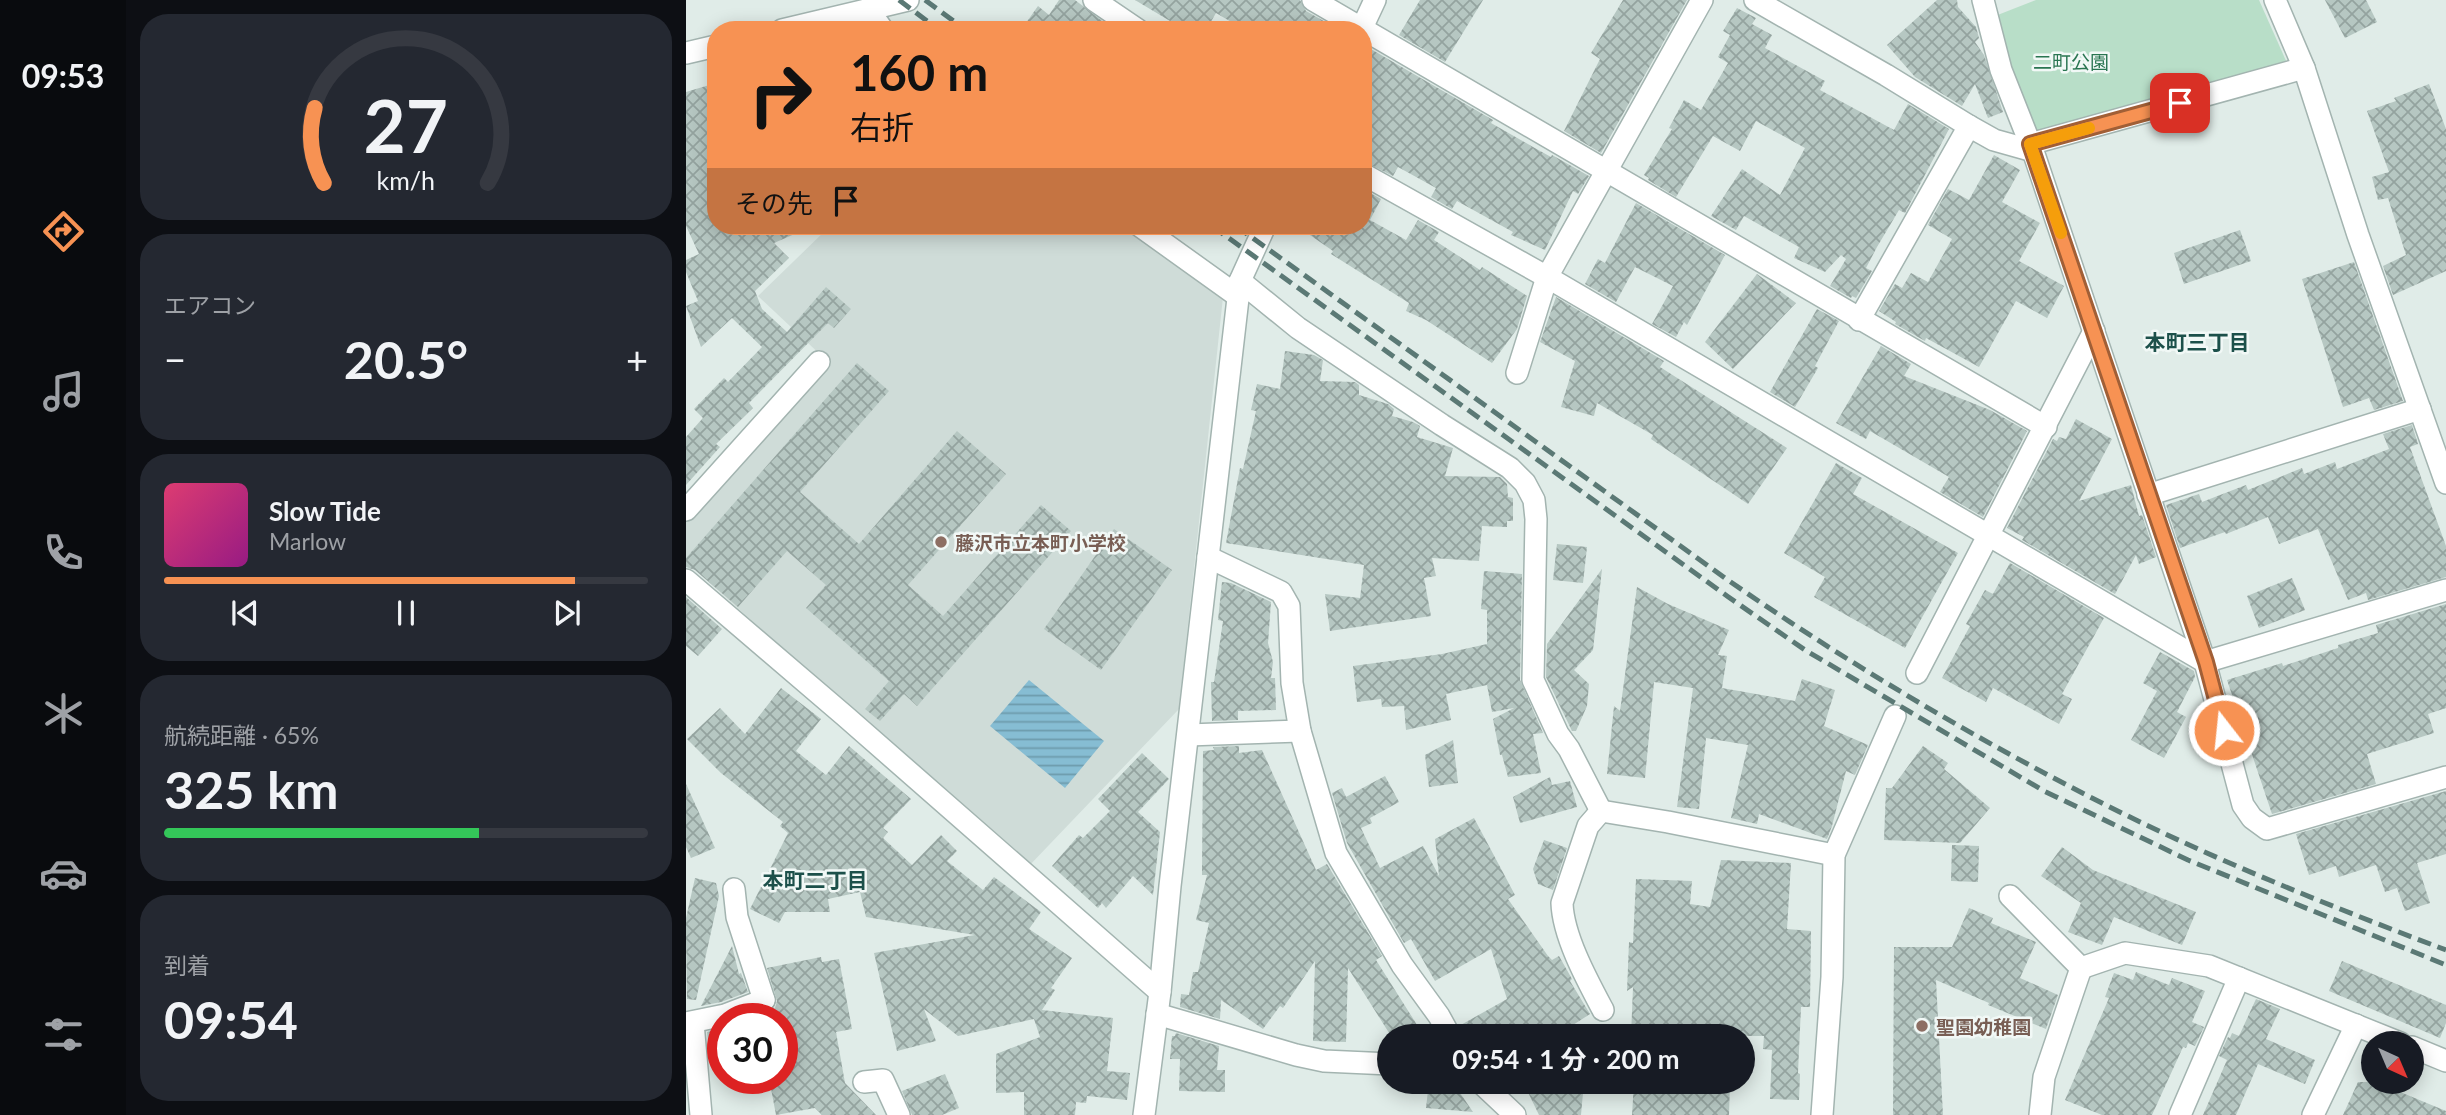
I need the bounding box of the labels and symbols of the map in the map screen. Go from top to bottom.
park label: 二町公園 [2033,50,2109,73]
pin [2150,73,2210,133]
district label: 本町三丁目 [2145,329,2250,354]
place label: 藤沢市立本町小学校 [955,531,1126,554]
marker: 藤沢市立本町小学校 [933,534,949,550]
position arrow [2187,693,2261,767]
district label: 本町二丁目 [763,867,868,892]
speed limit sign: 30 [707,1003,798,1094]
place label: 聖園幼稚園 [1936,1015,2031,1038]
marker: 聖園幼稚園 [1914,1018,1930,1034]
north arrow [2361,1031,2424,1094]

